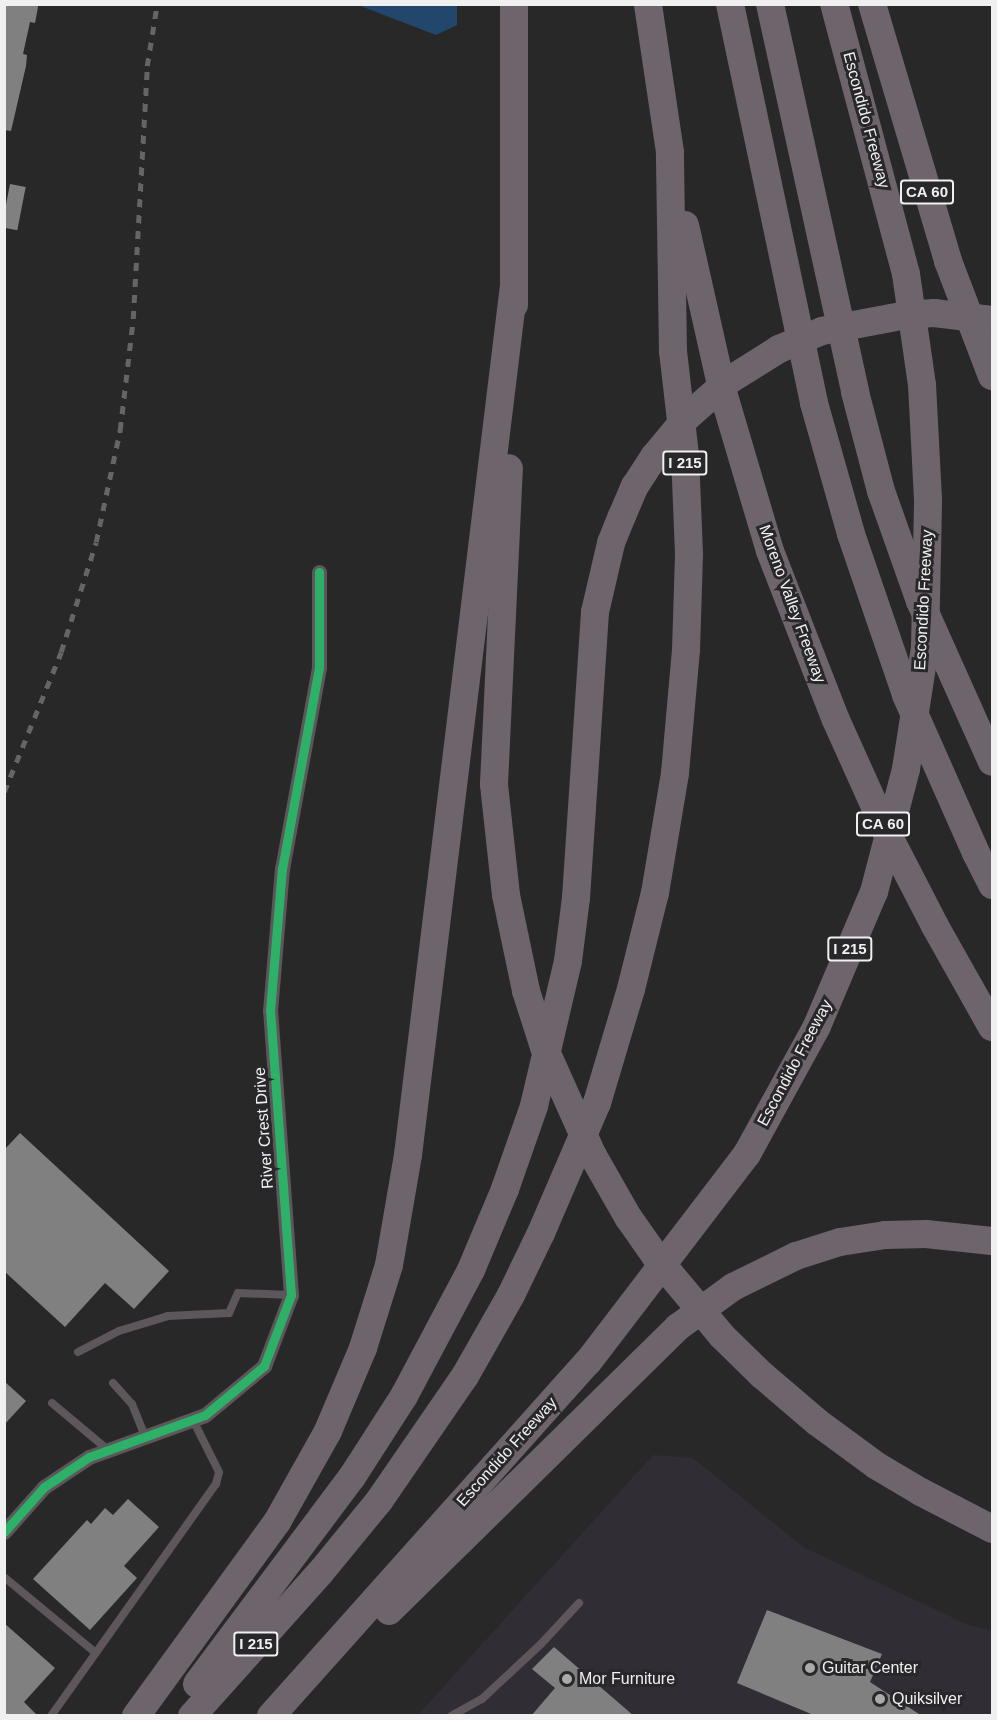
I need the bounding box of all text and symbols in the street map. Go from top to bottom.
street label: Escondido Freeway [839,50,893,190]
road number: CA 60 [898,180,956,204]
road number: I 215 [661,451,709,475]
street label: Moreno Valley Freeway [754,522,830,686]
street label: Escondido Freeway [911,529,937,671]
road number: CA 60 [854,812,912,836]
road number: I 215 [826,937,874,961]
street label: Escondido Freeway [754,996,836,1130]
street label: River Crest Drive [250,1067,278,1189]
street label: Escondido Freeway [453,1393,561,1511]
road number: I 215 [232,1632,280,1656]
place label: Guitar Center [822,1658,918,1678]
marker: Guitar Center [803,1661,817,1675]
place label: Mor Furniture [579,1669,675,1689]
marker: Mor Furniture [560,1672,574,1686]
place label: Quiksilver [892,1689,962,1709]
marker: Quiksilver [873,1692,887,1706]

